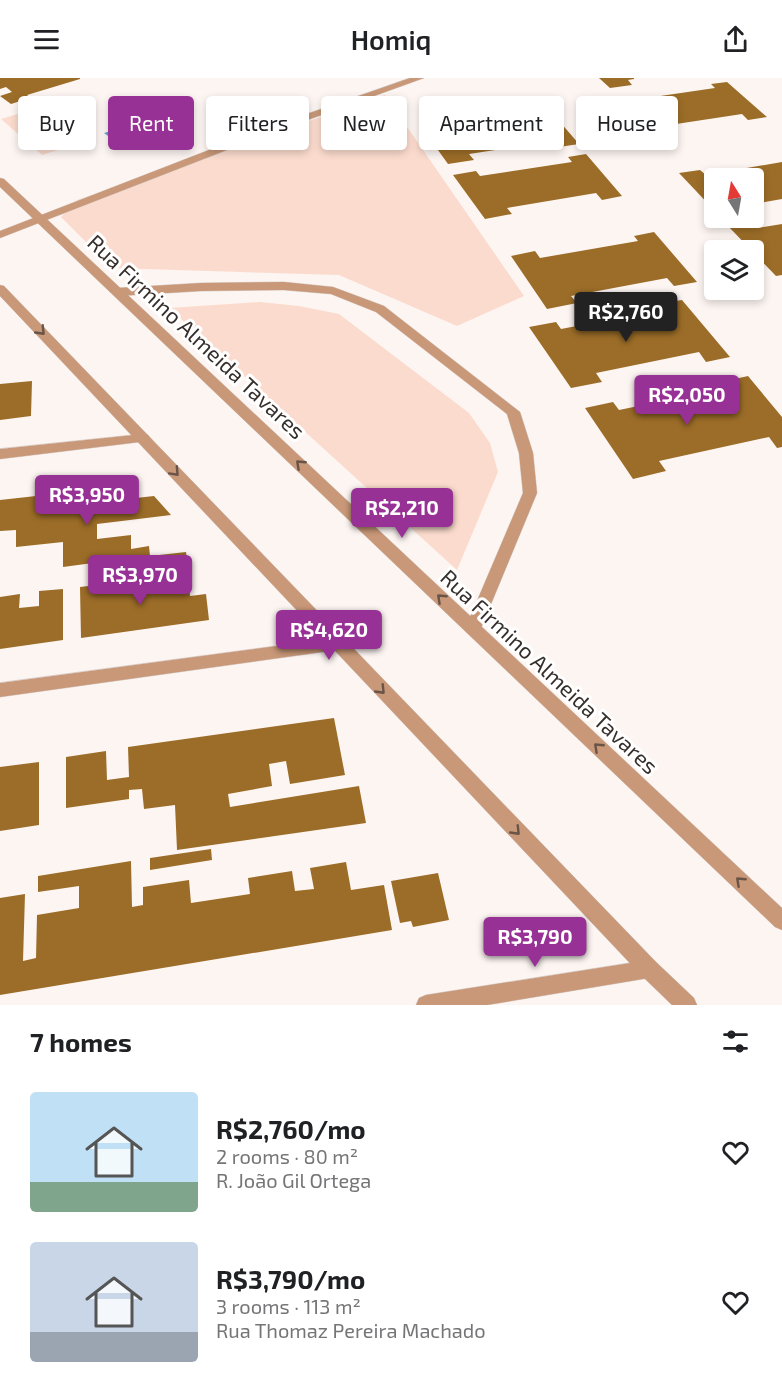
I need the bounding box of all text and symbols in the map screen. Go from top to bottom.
icon: menu [30,23,63,56]
text: Homiq [351,23,431,55]
icon: share [719,23,752,56]
chip: Buy [18,96,96,150]
chip: Rent [108,96,194,150]
chip: Filters [206,96,309,150]
chip: New [321,96,407,150]
chip: Apartment [419,96,564,150]
chip: House [576,96,678,150]
north arrow [704,168,764,228]
map controls [704,168,764,300]
street label: Rua Firmino Almeida Tavares [83,228,311,444]
button: layers [704,240,764,300]
pin: R$2,760 [571,292,681,343]
text: R$2,760 [588,299,664,323]
one-way arrow [33,323,44,334]
pin: R$2,050 [632,375,742,426]
text: R$2,050 [648,382,726,406]
one-way arrow [296,460,306,471]
one-way arrow [168,465,179,475]
pin: R$3,950 [32,475,142,526]
text: R$3,950 [49,482,125,506]
pin: R$2,210 [347,488,457,539]
text: R$2,210 [365,495,439,519]
pin: R$3,970 [85,555,195,606]
text: R$3,970 [102,562,178,586]
street label: Rua Firmino Almeida Tavares [436,563,664,779]
one-way arrow [438,595,449,606]
pin: R$4,620 [274,610,384,661]
text: R$4,620 [290,617,368,641]
one-way arrow [374,683,385,694]
one-way arrow [594,743,605,754]
one-way arrow [509,823,520,834]
one-way arrow [736,877,746,888]
pin: R$3,790 [480,917,590,968]
text: R$3,790 [497,924,573,948]
icon: filters [719,1025,752,1058]
text: 7 homes [30,1026,132,1057]
text: R$2,760/mo [216,1113,366,1144]
icon: home [78,1116,150,1188]
icon: heart [719,1136,752,1169]
text: 2 rooms · 80 m² [216,1144,358,1168]
text: R. João Gil Ortega [216,1168,371,1192]
text: R$3,790/mo [216,1263,365,1294]
icon: home [78,1266,150,1338]
icon: heart [719,1286,752,1319]
text: 3 rooms · 113 m² [216,1294,361,1318]
text: Rua Thomaz Pereira Machado [216,1318,486,1342]

